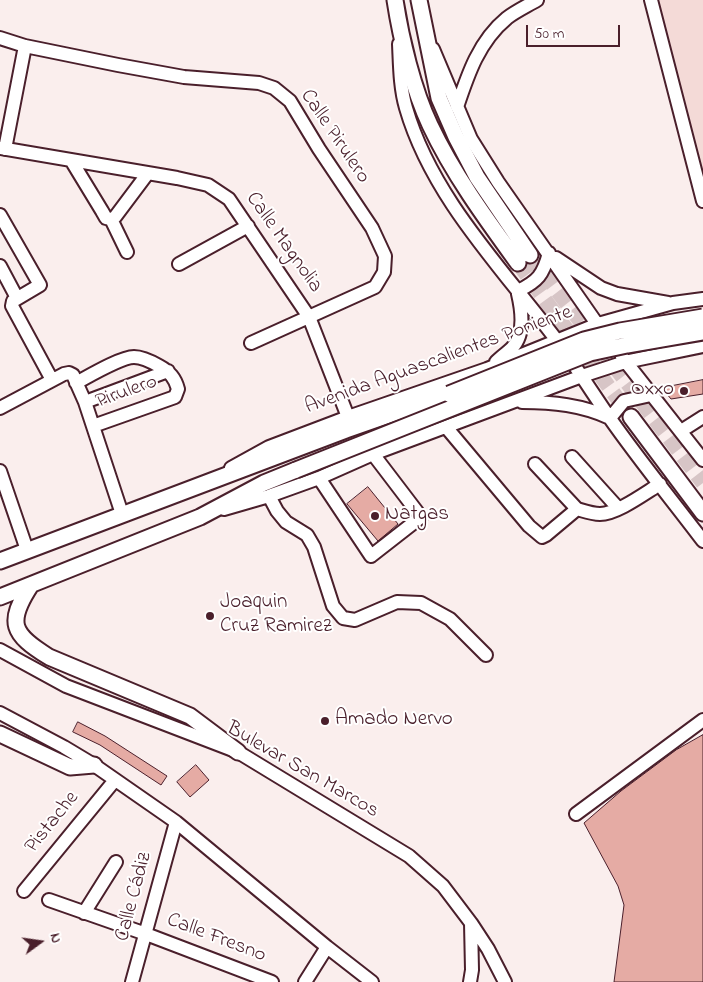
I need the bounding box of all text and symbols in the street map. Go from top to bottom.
scale bar [528,15,622,47]
text: 50 m [534,23,564,45]
street label: Calle Pirulero [293,85,375,189]
street label: Calle Magnolia [239,188,327,298]
street label: Avenida Aguascalientes Poniente [302,301,576,421]
street label: Pirulero [93,370,161,416]
place label: Oxxo [631,378,674,404]
marker: Oxxo [678,385,690,397]
place label: Natgas [385,503,449,529]
marker: Natgas [369,510,381,522]
place label: Joaquin Cruz Ramirez [220,591,332,641]
marker: Joaquin Cruz Ramirez [204,610,216,622]
place label: Amado Nervo [335,708,453,734]
marker: Amado Nervo [319,715,331,727]
street label: Bulevar San Marcos [221,717,383,825]
street label: Pistache [20,787,86,859]
street label: Calle Cádiz [111,850,159,944]
street label: Calle Fresno [163,909,269,969]
north arrow [15,917,65,967]
text: N [44,931,66,945]

